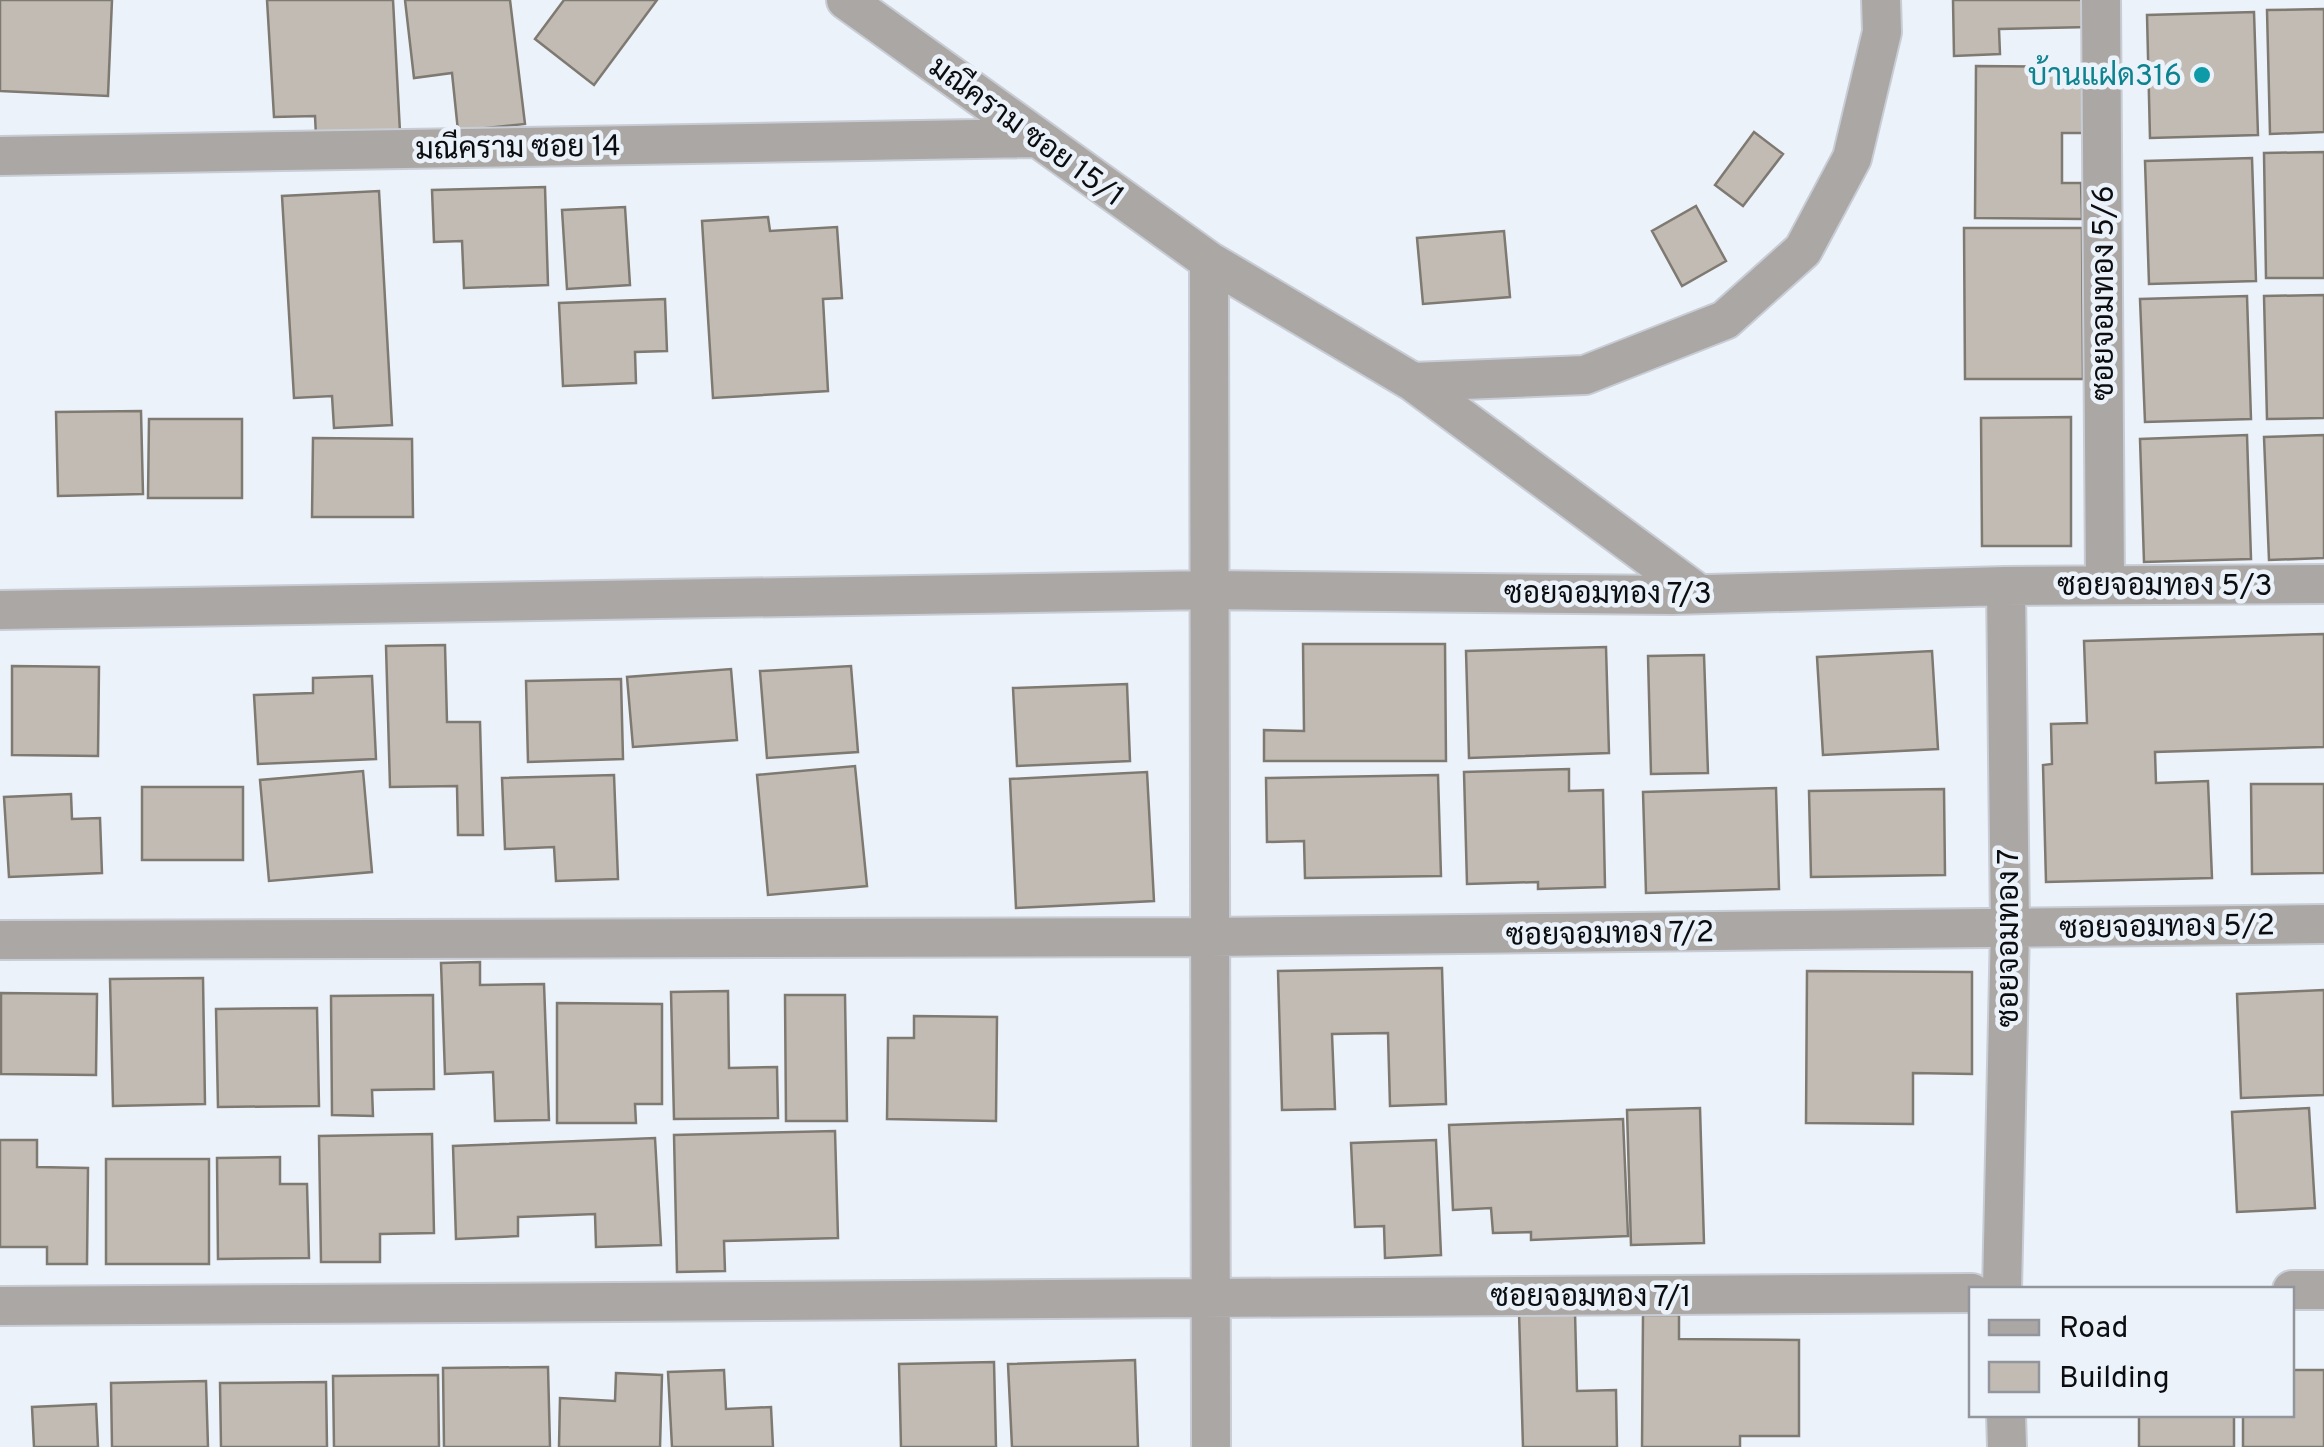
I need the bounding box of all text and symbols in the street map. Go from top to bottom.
street label: มณีคราม ซอย 15/1 [921,47,1132,216]
place label: บ้านแฝด316 [2028,54,2182,96]
marker: บ้านแฝด316 [2191,64,2213,86]
street label: มณีคราม ซอย 14 [415,126,621,170]
street label: ซอยจอมทอง 5/6 [2087,185,2124,401]
street label: ซอยจอมทอง 5/3 [2057,569,2273,606]
street label: ซอยจอมทอง 7/3 [1504,577,1712,614]
street label: ซอยจอมทอง 7 [1992,849,2029,1027]
street label: ซอยจอมทอง 5/2 [2059,908,2275,949]
street label: ซอยจอมทอง 7/2 [1506,915,1714,956]
street label: ซอยจอมทอง 7/1 [1490,1280,1692,1317]
legend [1969,1287,2294,1417]
text: Road [2059,1311,2128,1348]
text: Building [2059,1361,2170,1398]

